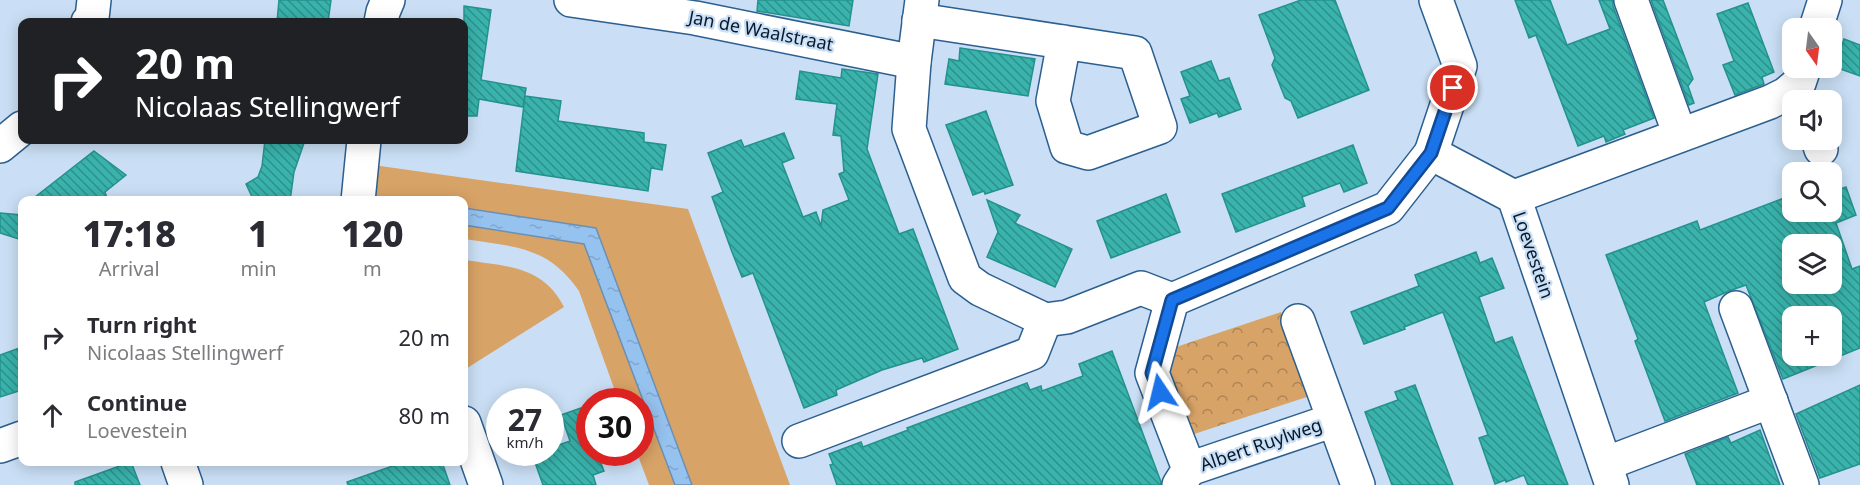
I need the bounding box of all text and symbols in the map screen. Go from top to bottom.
street label: Jan de Waalstraat [685,4,836,56]
north arrow [1782,18,1842,78]
map controls [1782,18,1842,366]
text: 20 m [135,34,235,91]
icon: right [36,42,114,120]
pin [1427,62,1478,113]
icon: arrive [1436,71,1469,104]
text: Nicolaas Stellingwerf [135,88,400,125]
button: sound [1782,90,1842,150]
button: search [1782,162,1842,222]
street label: Loevestein [1508,208,1560,301]
text: 17:18 [82,209,176,258]
text: 1 [248,209,269,258]
text: 120 [341,209,404,258]
button: layers [1782,234,1842,294]
text: Arrival [99,255,160,282]
text: min [240,255,277,282]
text: m [363,255,382,282]
button: + [1782,306,1842,366]
text: Turn right [87,309,197,339]
icon: right [36,321,69,354]
text: 20 m [399,322,450,352]
text: Nicolaas Stellingwerf [87,339,283,366]
position arrow [1128,360,1192,424]
text: Continue [87,387,187,417]
speed limit sign: 30 [576,388,654,466]
icon: ahead [36,399,69,432]
text: 27 [508,399,542,440]
text: 80 m [399,400,450,430]
street label: Albert Ruylweg [1196,412,1325,476]
text: Loevestein [87,417,188,444]
text: km/h [507,432,543,452]

